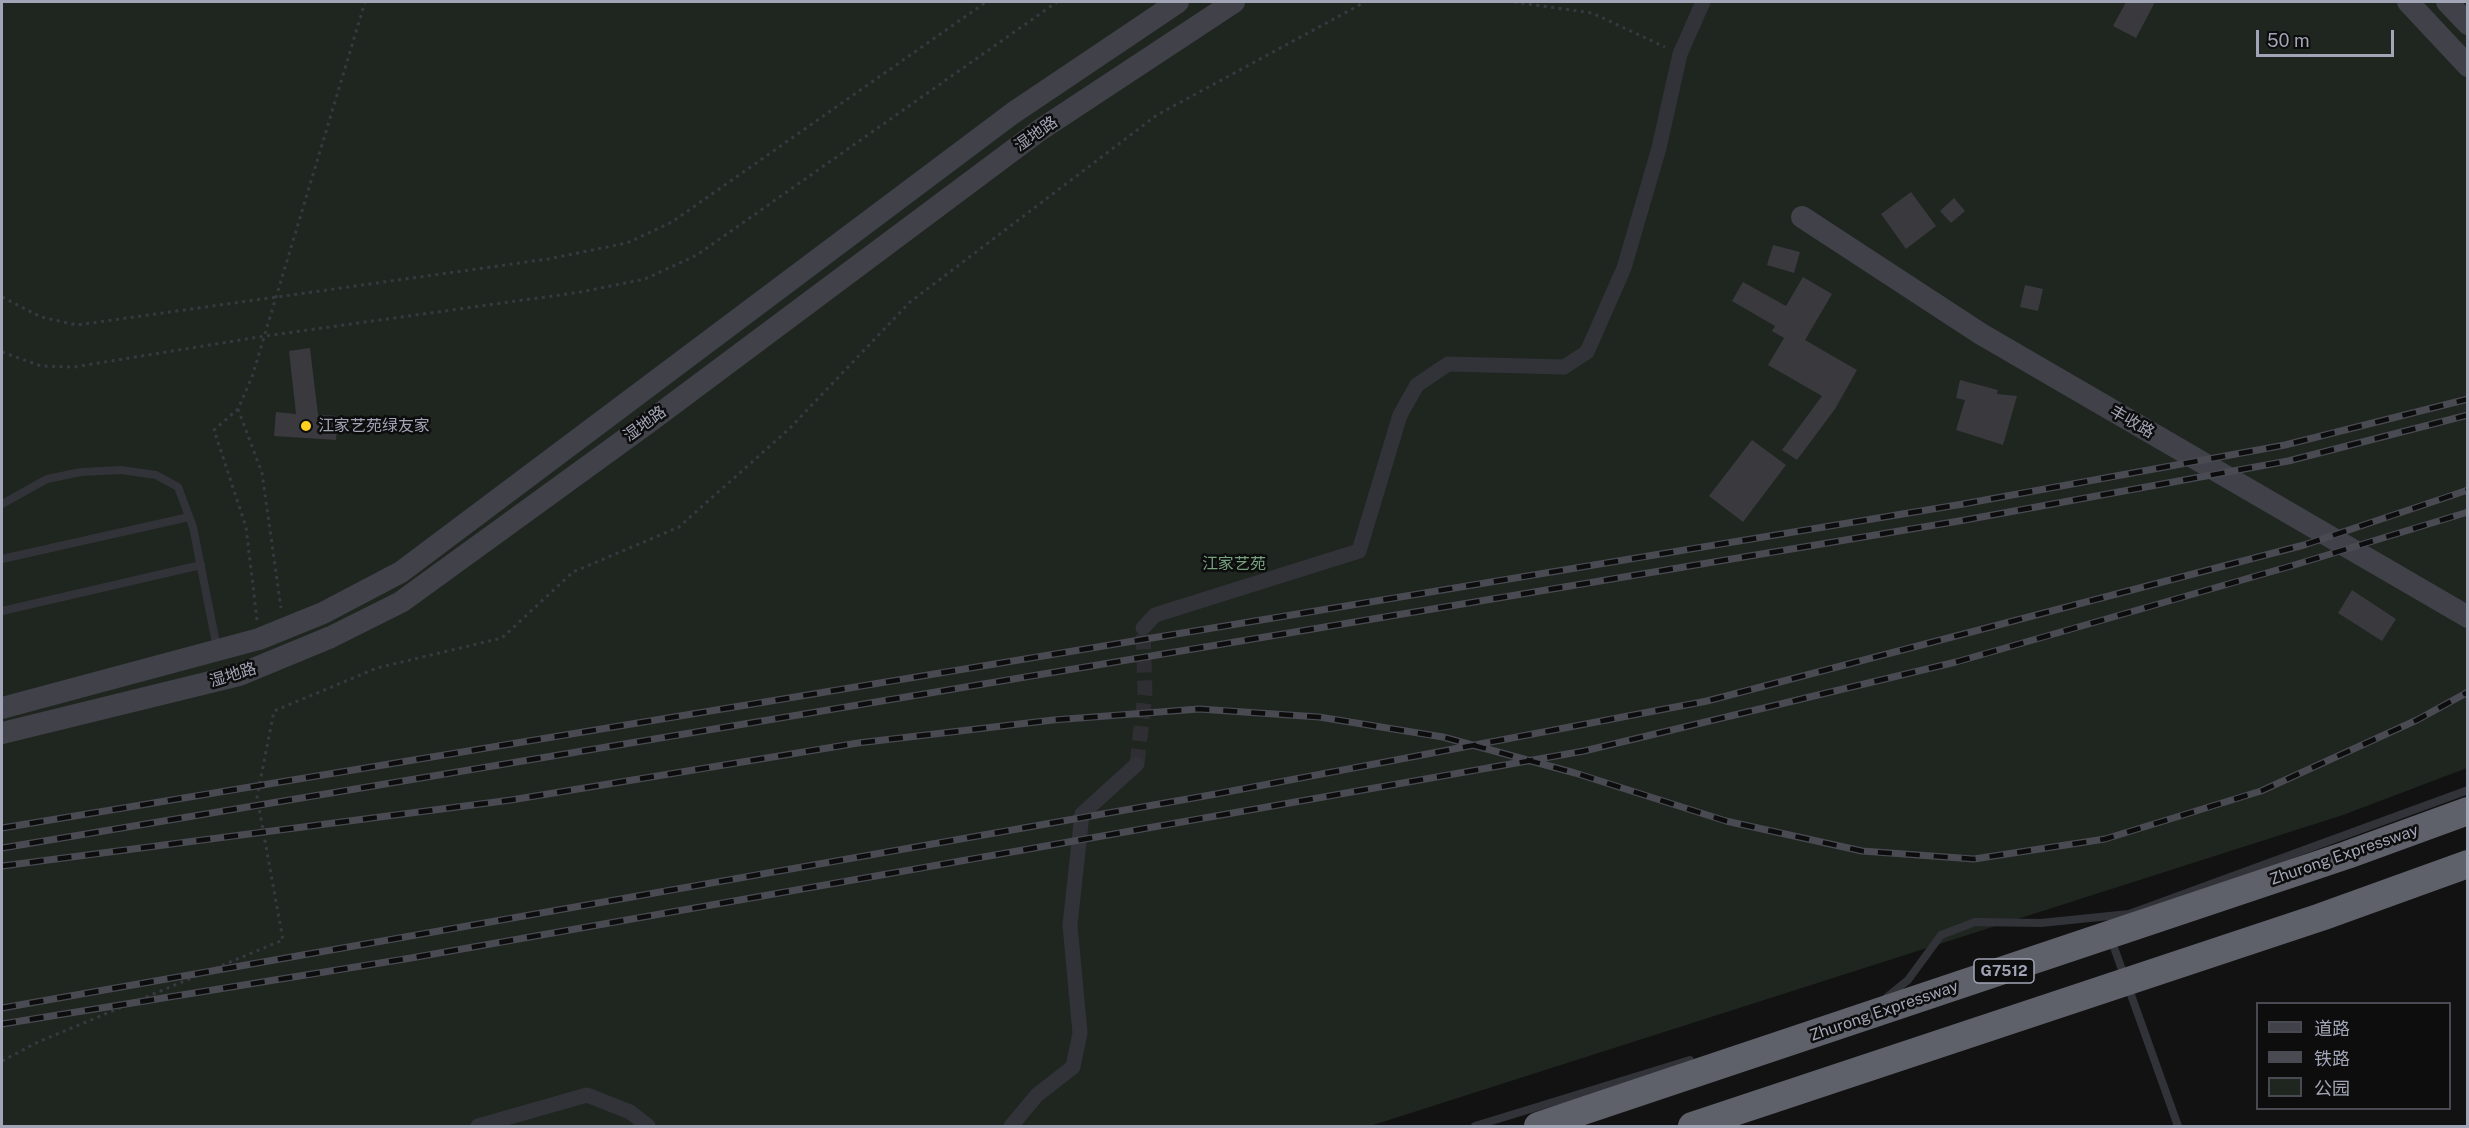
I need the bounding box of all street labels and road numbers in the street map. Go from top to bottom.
street label: 湿地路 [1011,112,1061,156]
street label: 湿地路 [620,402,670,446]
street label: 丰收路 [2106,402,2158,442]
street label: 湿地路 [207,659,259,691]
street label: Zhurong Expressway [2267,821,2421,889]
road number: G7512 [1974,959,2034,983]
street label: Zhurong Expressway [1807,977,1961,1045]

